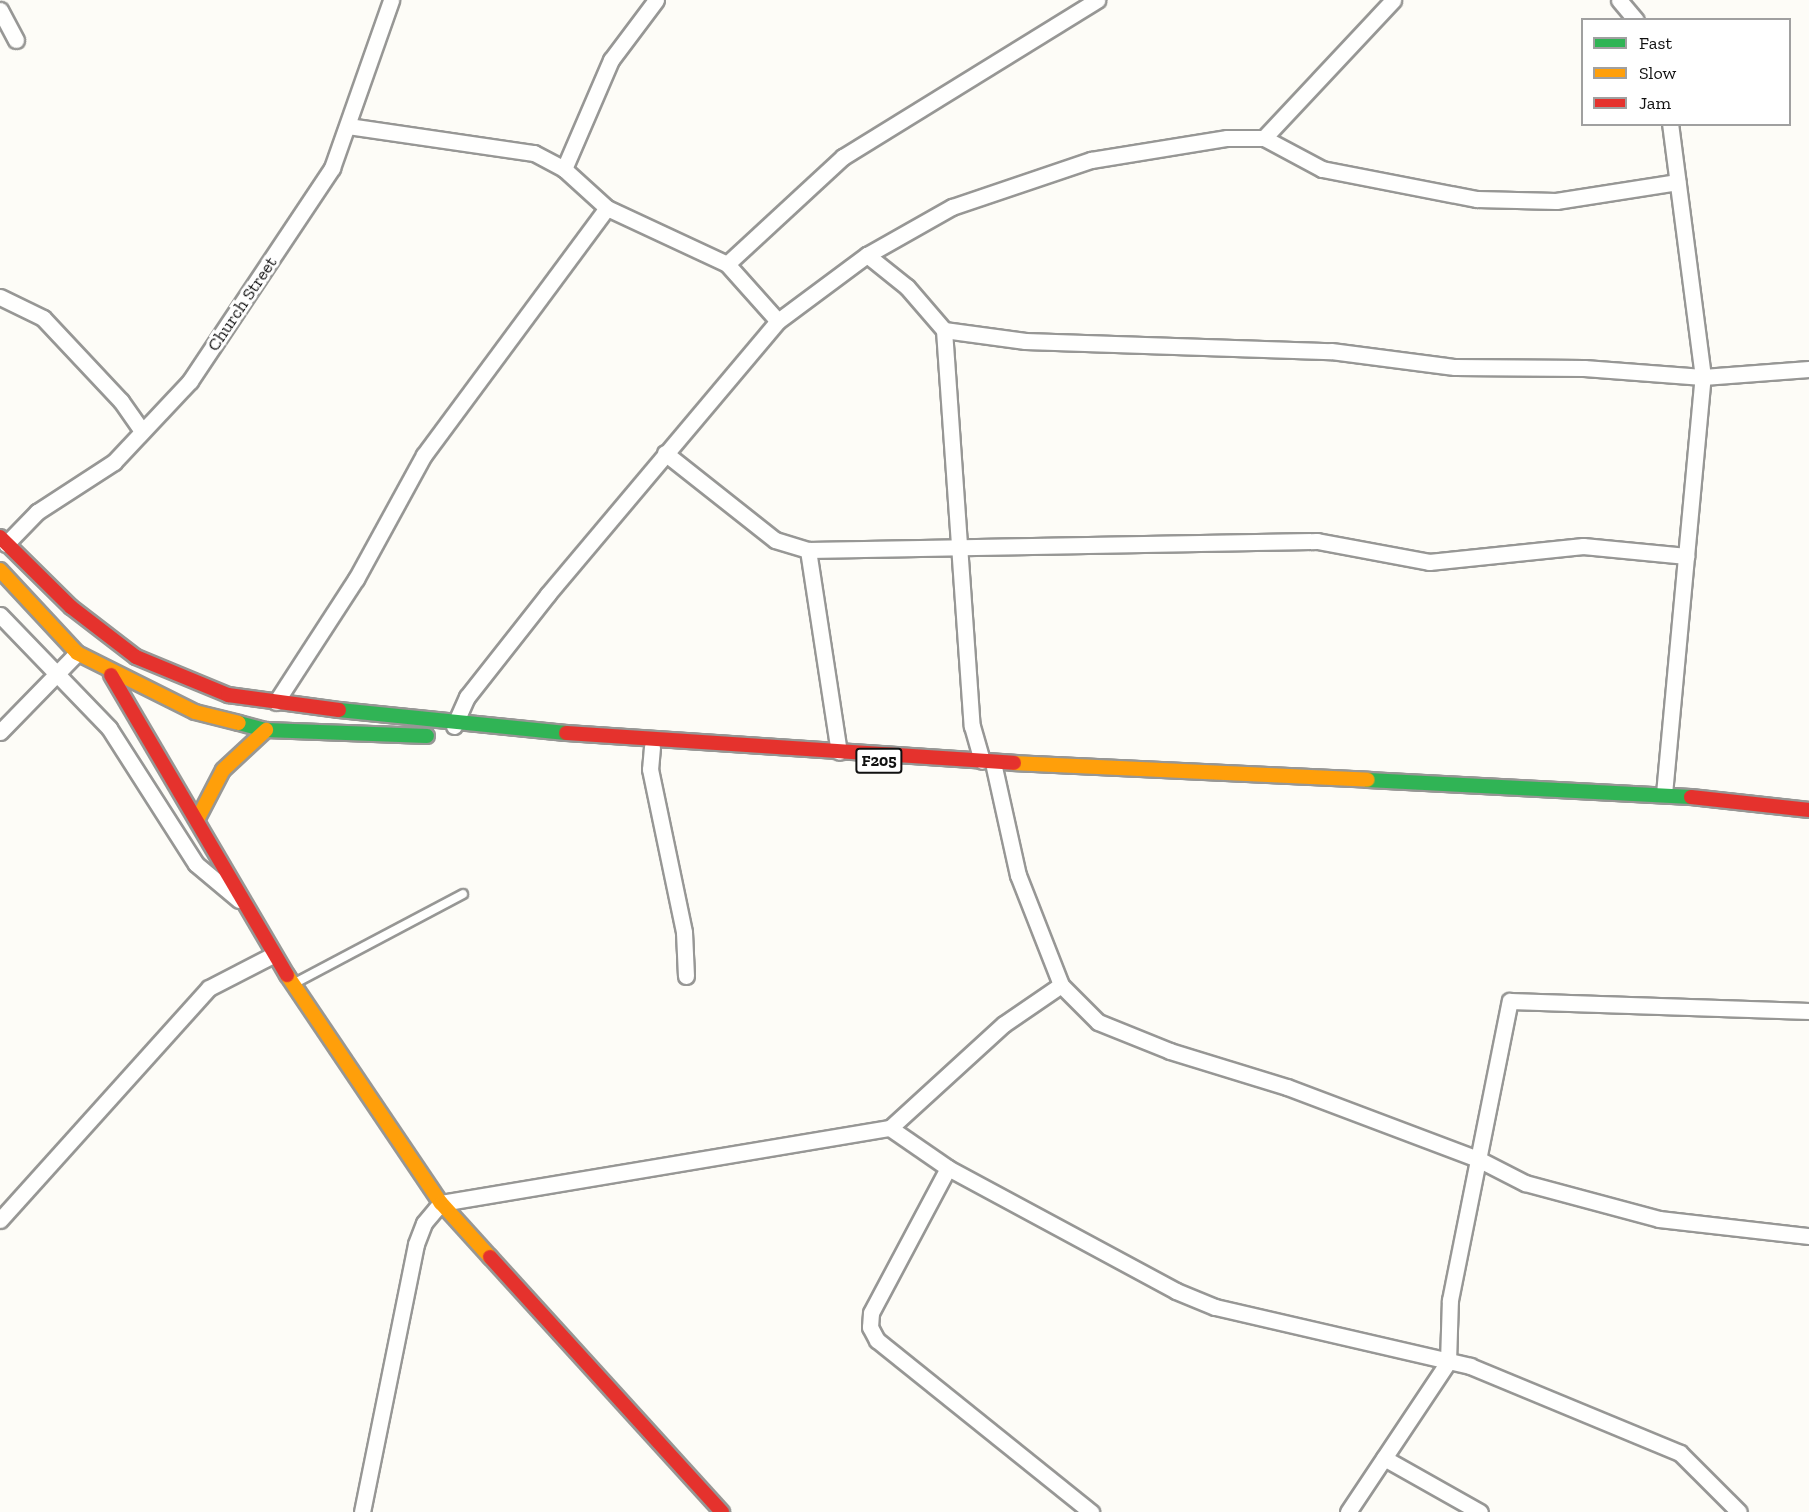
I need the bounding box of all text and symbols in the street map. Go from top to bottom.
legend [1581,18,1791,126]
text: Fast [1639,32,1672,54]
text: Slow [1639,62,1676,84]
text: Jam [1639,92,1671,114]
street label: Church Street [202,253,282,355]
road number: F205 [855,748,903,774]

